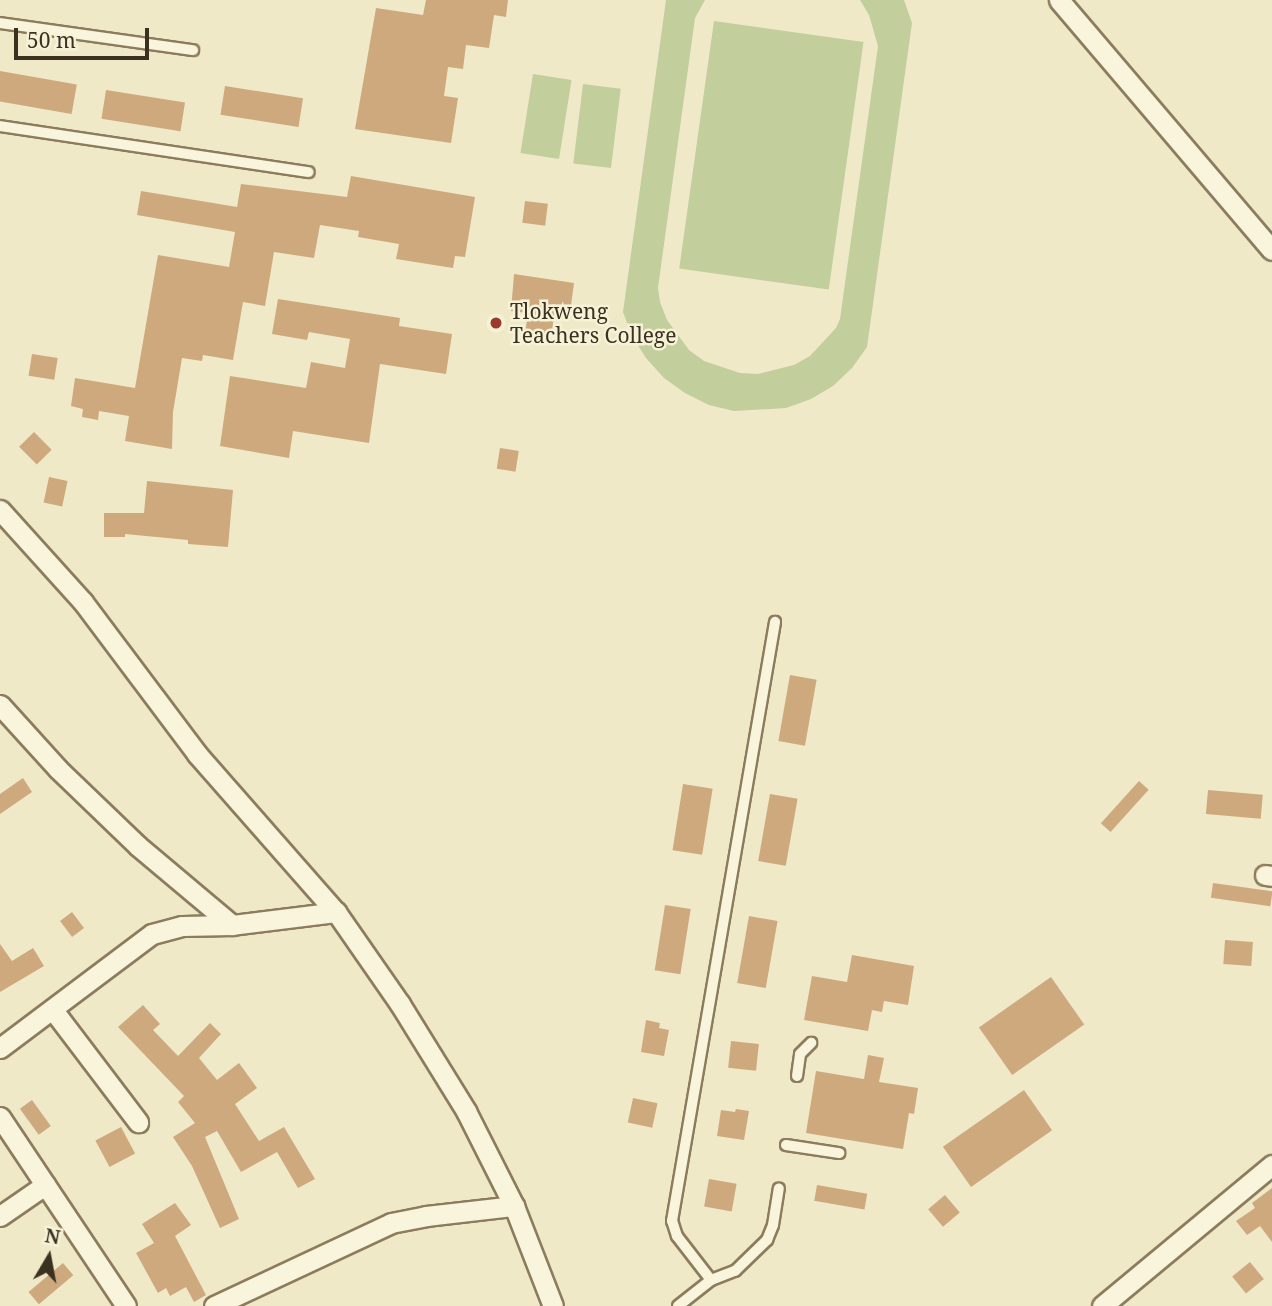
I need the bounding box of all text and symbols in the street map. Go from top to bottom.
scale bar [18,14,152,58]
text: 50 m [27,26,76,54]
place label: Tlokweng Teachers College [510,298,676,348]
marker: Tlokweng Teachers College [488,315,504,331]
north arrow [14,1222,84,1292]
text: N [43,1222,62,1250]

